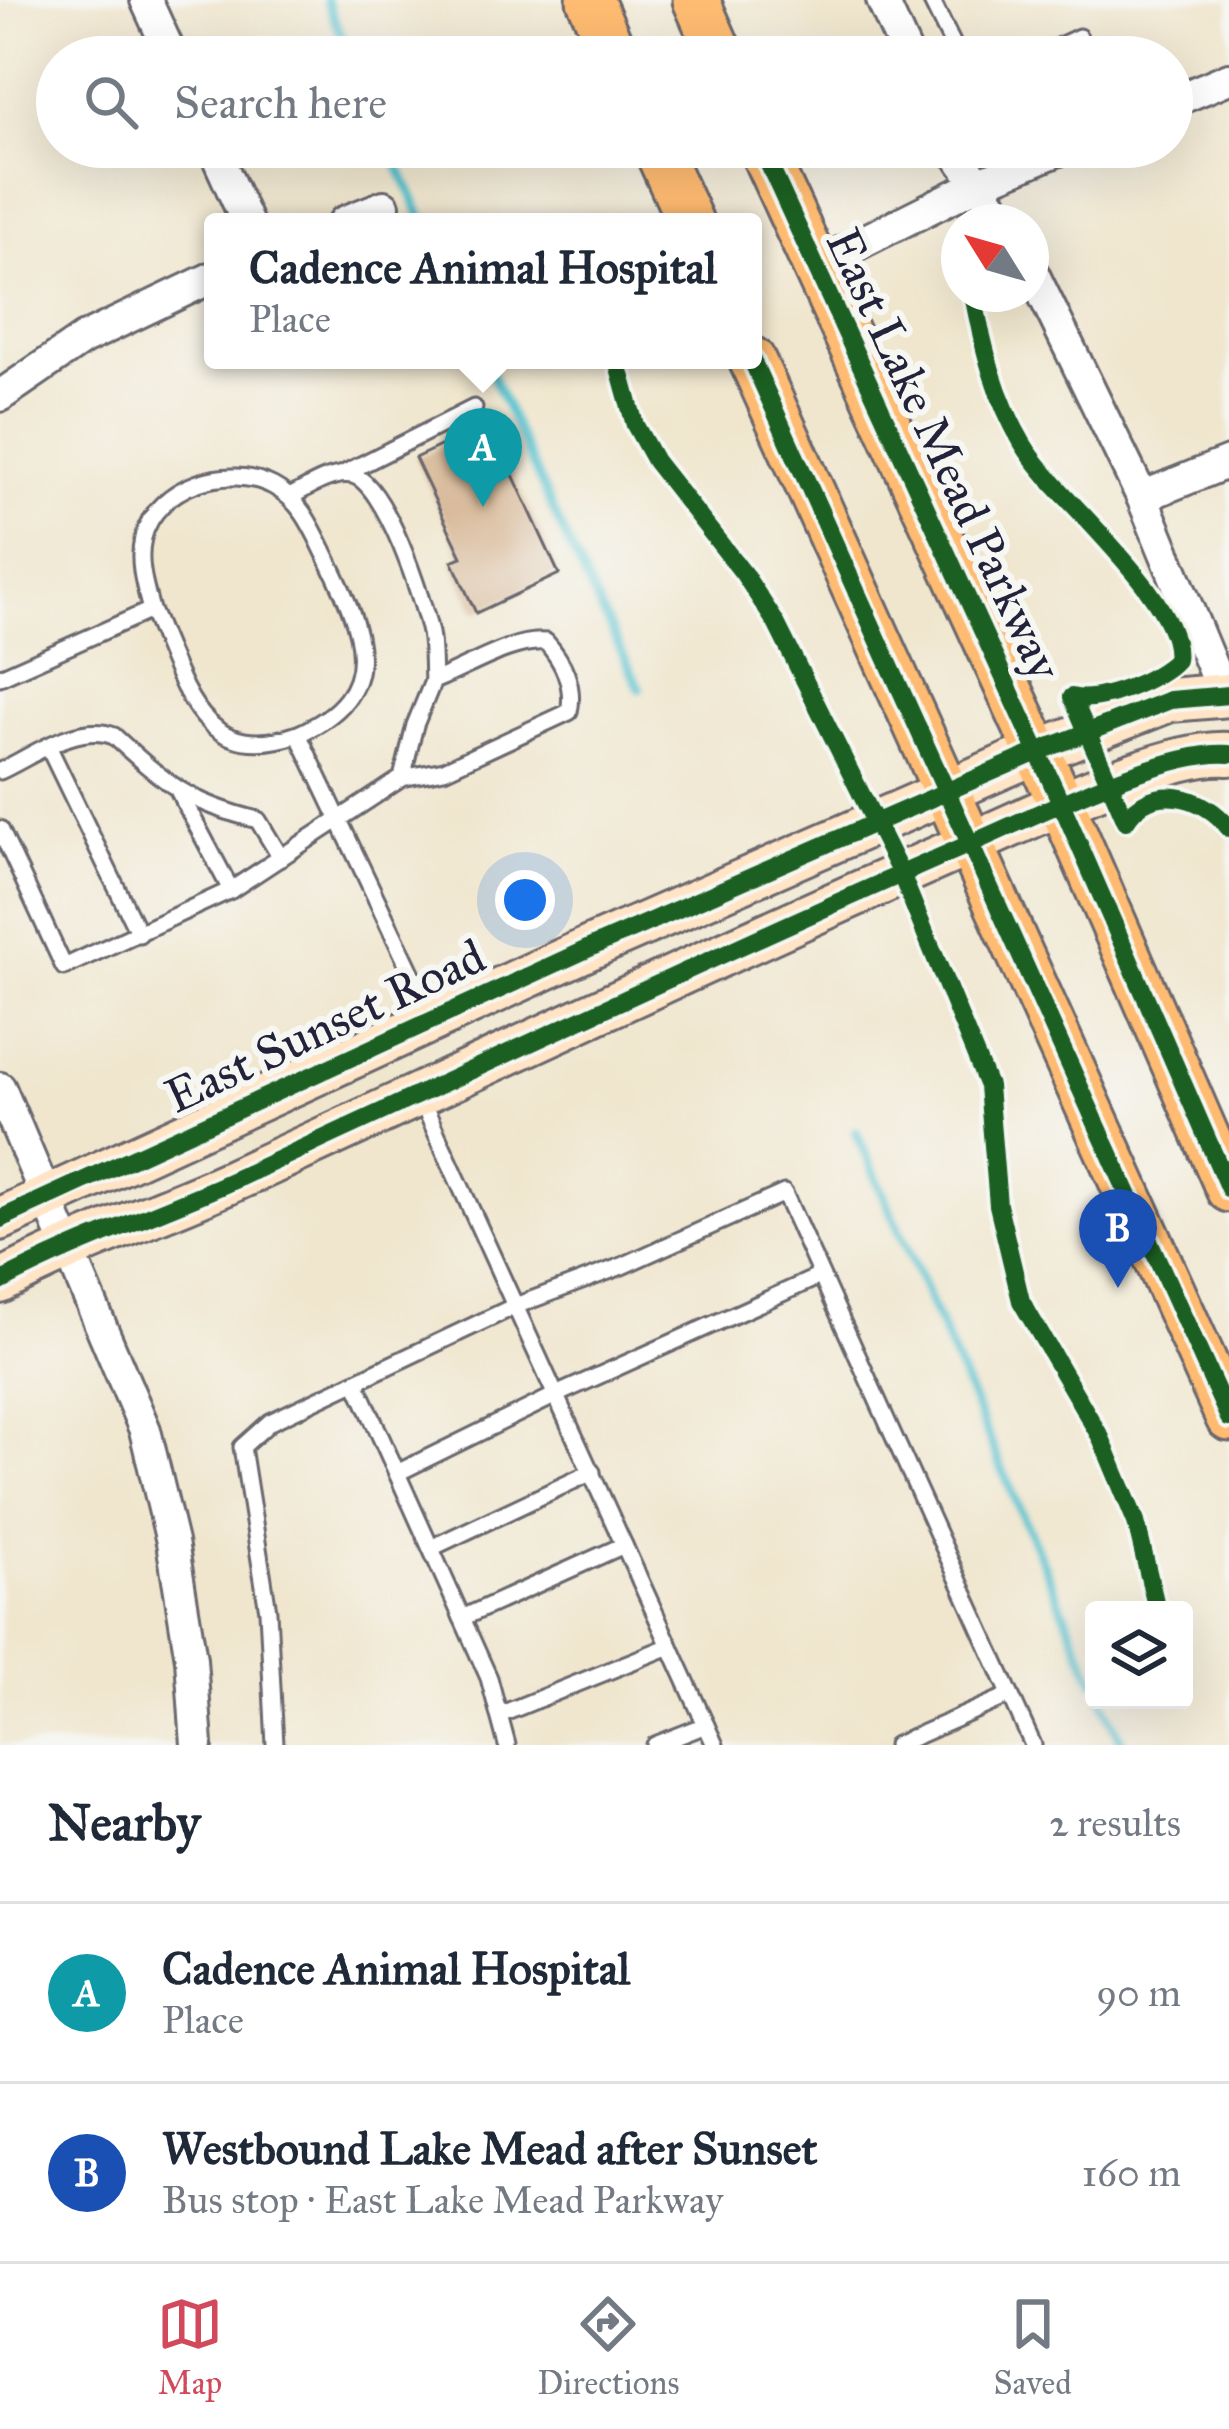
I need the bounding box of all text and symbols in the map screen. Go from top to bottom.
search box [36,36,1193,168]
icon: search [78,69,144,135]
text: Search here [174,75,387,130]
north arrow [941,204,1049,312]
popup [204,213,762,369]
street label: East Lake Mead Parkway [813,219,1075,691]
text: Cadence Animal Hospital [249,240,717,295]
text: Place [249,295,331,343]
pin: A [444,408,522,507]
your location [495,870,555,930]
street label: East Sunset Road [156,926,494,1126]
pin: B [1079,1189,1157,1288]
map controls [1085,1601,1193,1709]
button: layers [1085,1601,1193,1709]
text: Nearby [48,1792,200,1854]
text: 2 results [1049,1799,1181,1847]
text: Cadence Animal Hospital [162,1941,630,1996]
text: A [74,1969,100,2017]
text: 90 m [1096,1969,1181,2017]
text: Place [162,1996,244,2044]
text: Westbound Lake Mead after Sunset [162,2121,817,2176]
text: B [74,2149,100,2197]
text: 160 m [1082,2149,1181,2197]
text: Bus stop · East Lake Mead Parkway [162,2176,723,2224]
tab: Map [157,2291,223,2403]
tab: Directions [537,2291,679,2403]
tab: Saved [994,2291,1072,2403]

